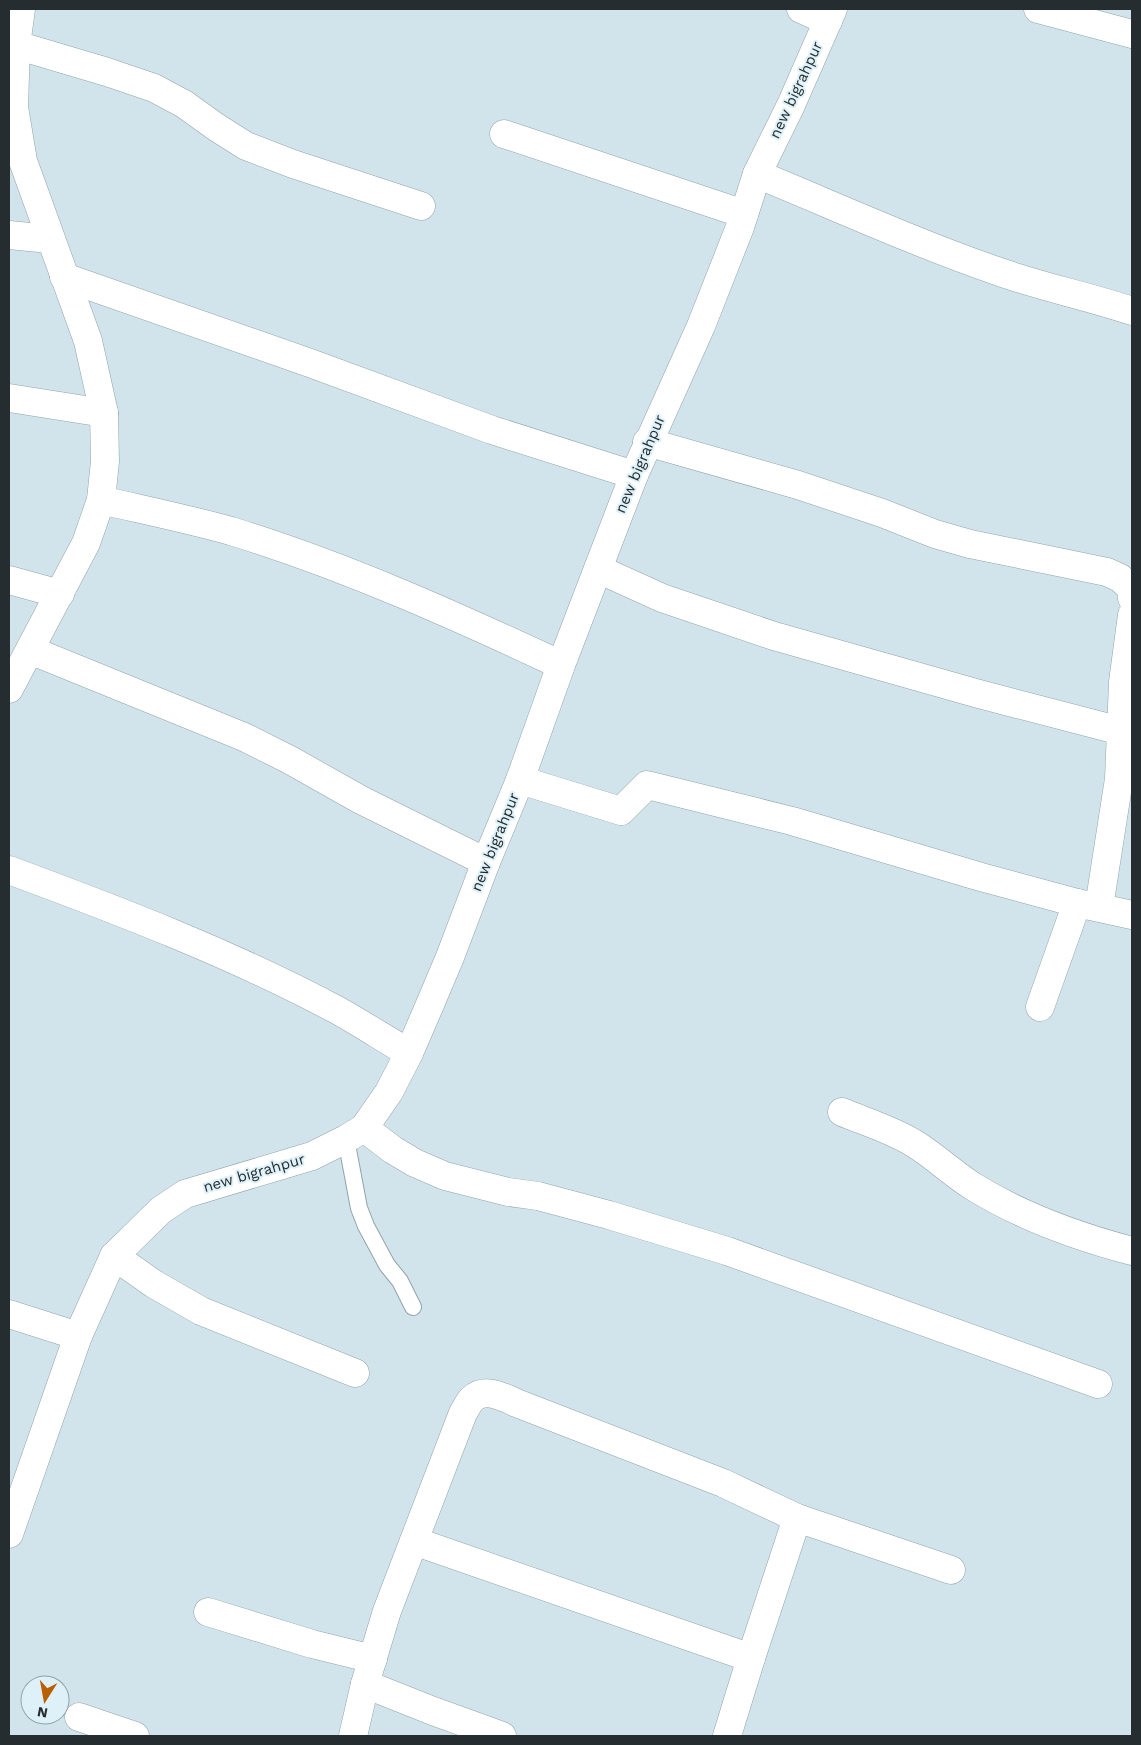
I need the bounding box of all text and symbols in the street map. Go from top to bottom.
street label: new bigrahpur [766,39,826,141]
street label: new bigrahpur [611,412,669,516]
street label: new bigrahpur [467,790,523,894]
street label: new bigrahpur [201,1150,307,1196]
north arrow [20,1675,70,1725]
text: N [36,1704,49,1722]

